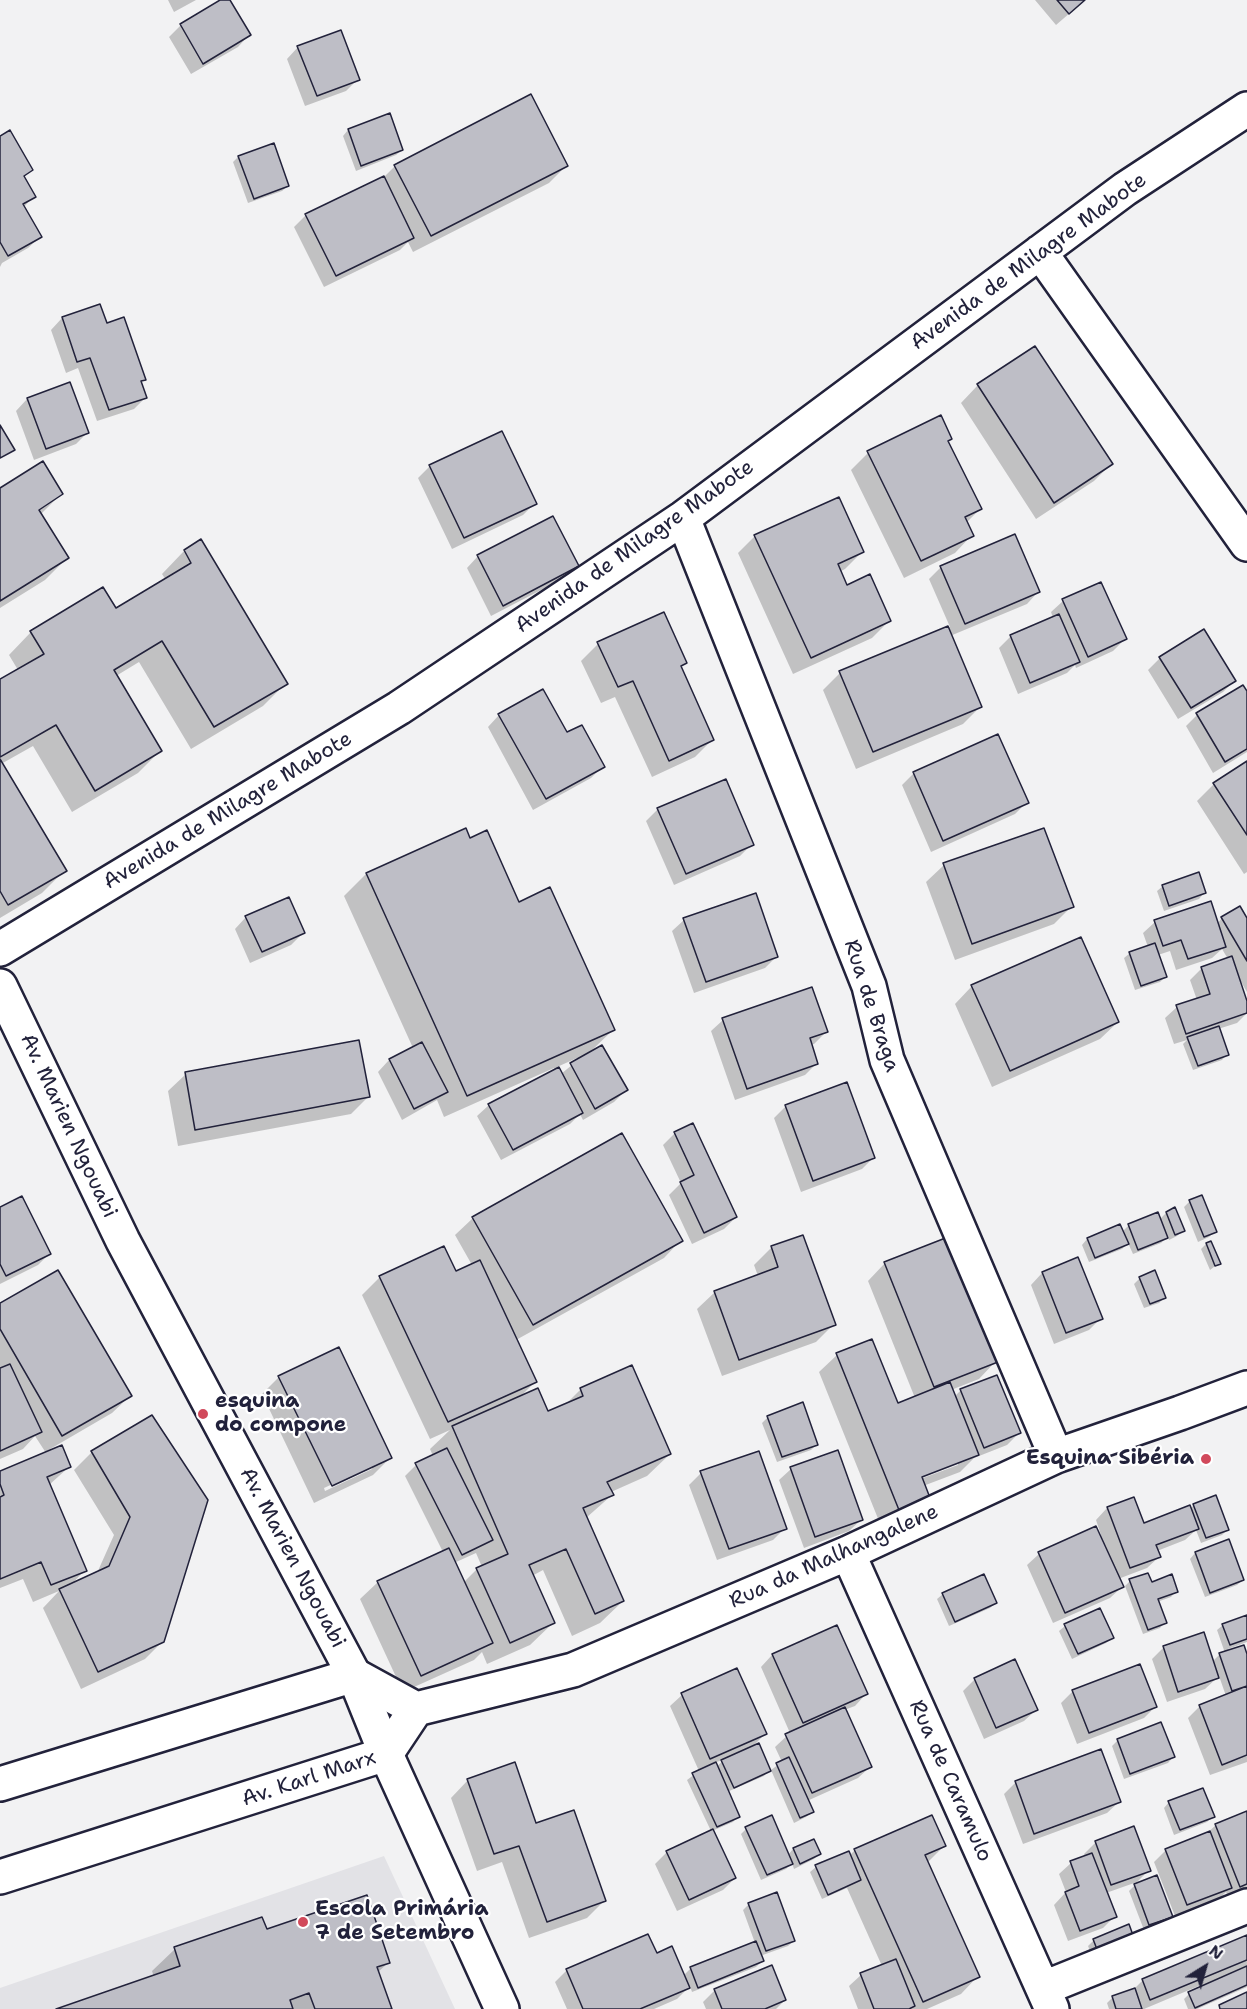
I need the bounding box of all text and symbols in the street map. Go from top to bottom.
street label: Avenida de Milagre Mabote [906,168,1152,356]
street label: Avenida de Milagre Mabote [511,455,759,639]
street label: Avenida de Milagre Mabote [99,727,357,895]
street label: Rua de Braga [838,937,904,1075]
street label: Av. Marien Ngouabi [14,1030,122,1222]
place label: esquina do compone [215,1389,346,1439]
marker: esquina do compone [196,1407,210,1421]
place label: Esquina Sibéria [1026,1446,1194,1472]
marker: Esquina Sibéria [1199,1452,1213,1466]
street label: Av. Marien Ngouabi [234,1464,350,1652]
street label: Rua da Malhangalene [726,1500,942,1614]
street label: Rua de Caramulo [903,1696,997,1866]
street label: Av. Karl Marx [239,1746,379,1812]
place label: Escola Primária 7 de Setembro [315,1897,489,1947]
marker: Escola Primária 7 de Setembro [296,1915,310,1929]
north arrow [1175,1937,1235,1997]
text: N [1205,1940,1228,1964]

